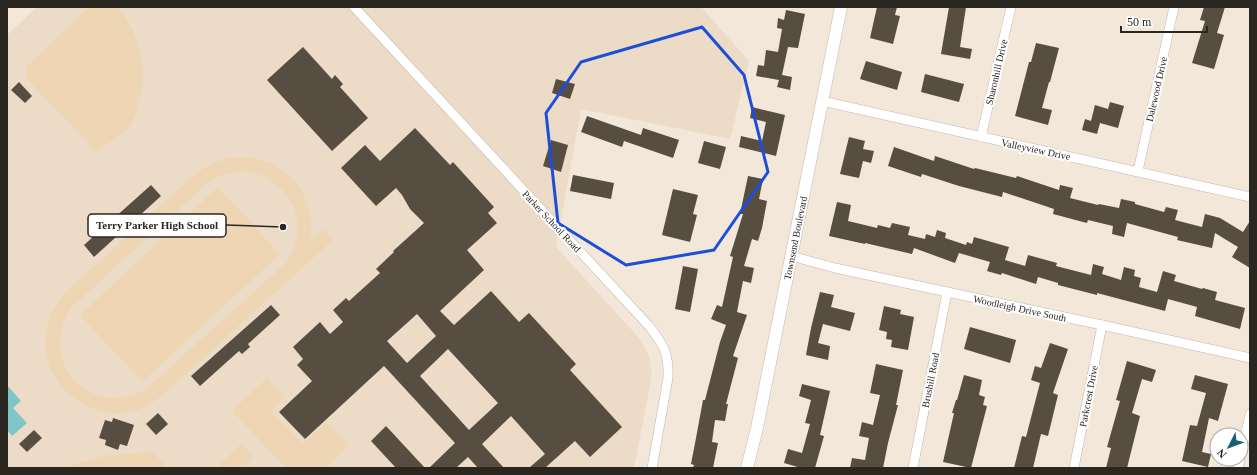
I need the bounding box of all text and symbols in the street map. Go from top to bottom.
scale bar [1121,8,1207,34]
text: 50 m [1127,15,1152,29]
street label: Sharonhill Drive [984,38,1010,106]
street label: Dalewood Drive [1144,55,1169,123]
street label: Valleyview Drive [1000,137,1072,162]
street label: Parker School Road [520,188,583,254]
street label: Townsend Boulevard [782,195,809,281]
callout: Terry Parker High School [88,214,226,237]
text: Terry Parker High School [96,219,218,231]
street label: Woodleigh Drive South [972,293,1067,324]
street label: Brushill Road [920,352,941,409]
street label: Parkcrest Drive [1077,364,1100,428]
north arrow [1209,427,1249,467]
text: N [1214,447,1229,461]

